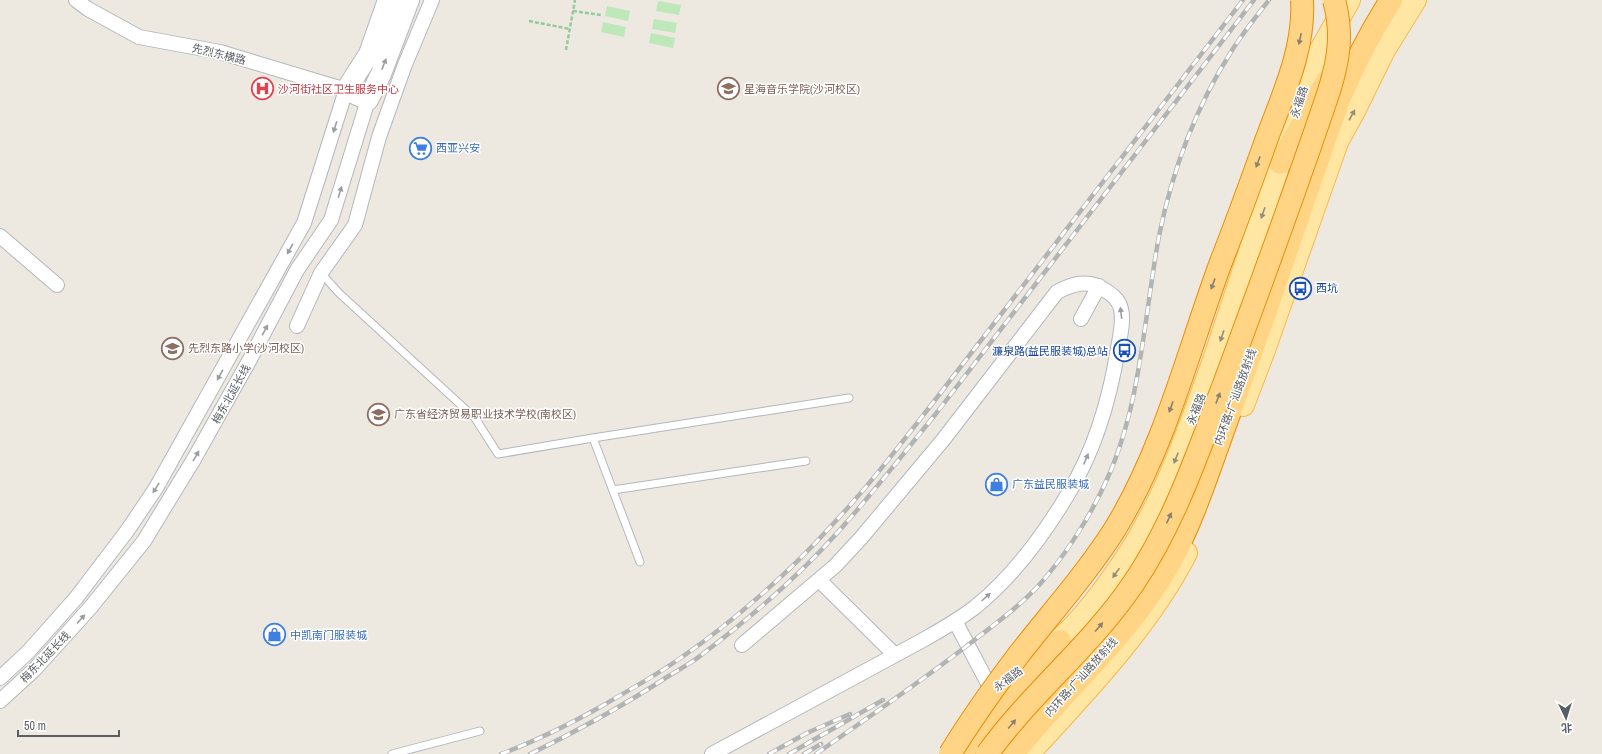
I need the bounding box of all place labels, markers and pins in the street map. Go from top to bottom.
hospital icon: 沙河街社区卫生服务中心 [250,76,276,102]
school or university icon: 星海音乐学院(沙河校区) [715,76,741,102]
place label: 沙河街社区卫生服务中心 [278,82,399,96]
place label: 星海音乐学院(沙河校区) [744,82,860,96]
supermarket icon: 西亚兴安 [407,135,433,161]
place label: 西亚兴安 [436,141,480,155]
bus stop icon: 西坑 [1288,275,1314,301]
place label: 西坑 [1316,281,1338,295]
school or university icon: 先烈东路小学(沙河校区) [159,335,185,361]
bus stop icon: 濂泉路(益民服装城)总站 [1111,338,1137,364]
place label: 先烈东路小学(沙河校区) [188,341,304,355]
place label: 濂泉路(益民服装城)总站 [992,344,1108,358]
school or university icon: 广东省经济贸易职业技术学校(南校区) [365,401,391,427]
place label: 广东省经济贸易职业技术学校(南校区) [394,407,576,421]
shop icon: 广东益民服装城 [983,471,1009,497]
place label: 广东益民服装城 [1012,477,1089,491]
shop icon: 中凯南门服装城 [261,622,287,648]
place label: 中凯南门服装城 [290,628,367,642]

